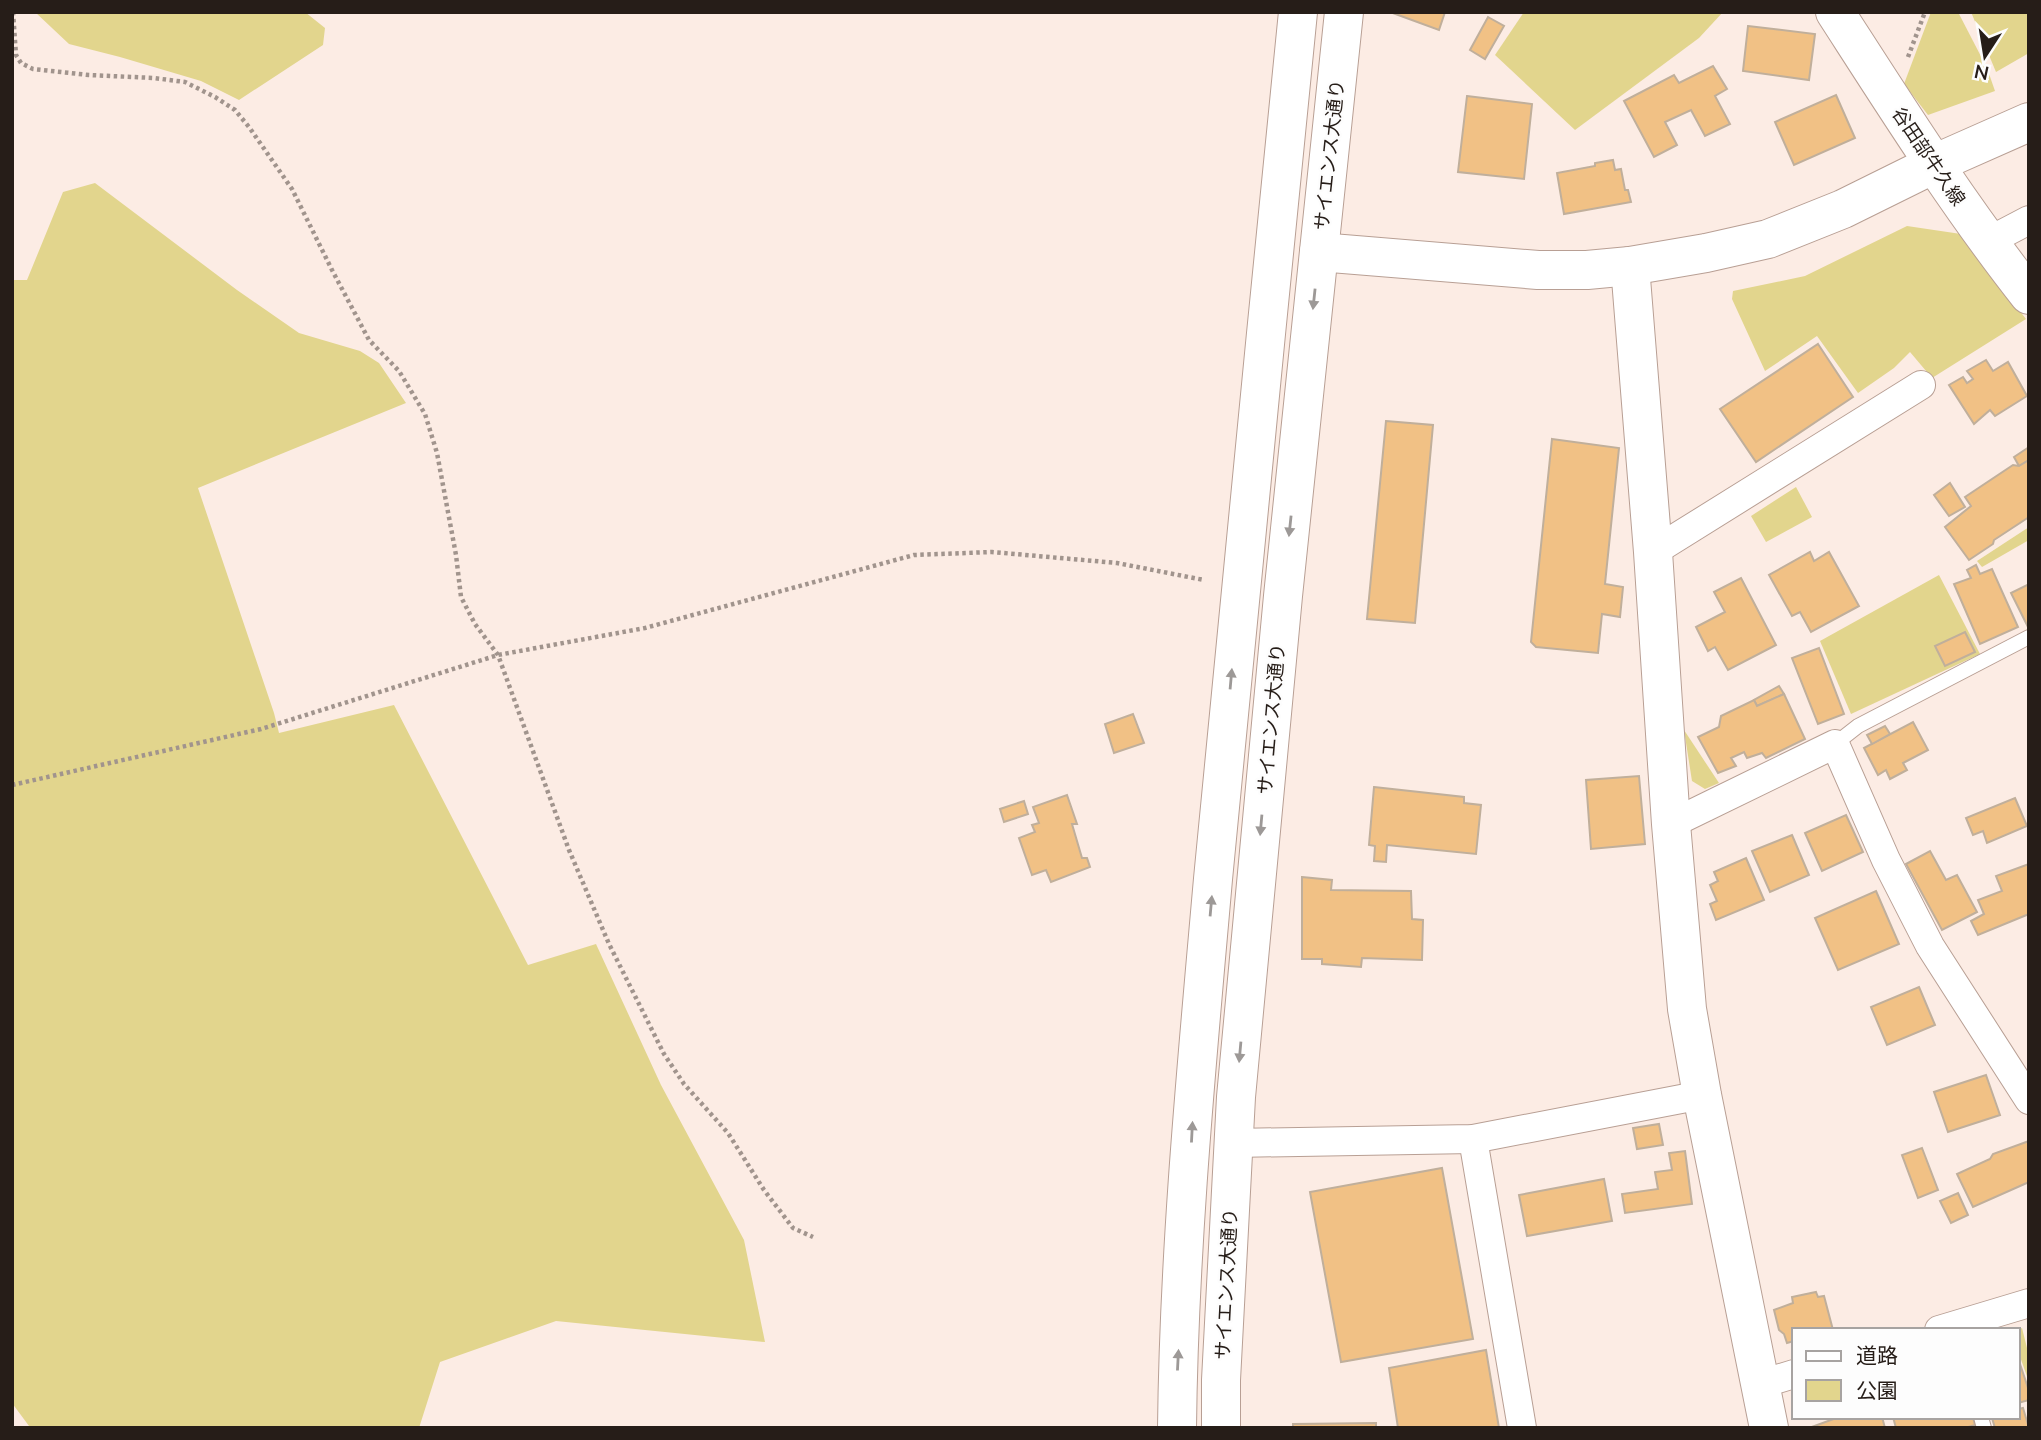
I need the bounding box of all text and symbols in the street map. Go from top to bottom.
north arrow [1950,21,2020,91]
text: N [1972,59,1991,86]
street label: サイエンス大通り [1309,78,1349,232]
street label: 谷田部牛久線 [1887,102,1971,210]
one-way arrow [1308,289,1319,311]
one-way arrow [1284,515,1295,537]
street label: サイエンス大通り [1252,643,1290,795]
one-way arrow [1226,668,1237,690]
one-way arrow [1256,815,1267,837]
one-way arrow [1206,895,1217,917]
one-way arrow [1234,1041,1245,1063]
one-way arrow [1187,1121,1198,1143]
street label: サイエンス大通り [1210,1208,1242,1360]
legend [1792,1328,2020,1419]
text: 道路 [1856,1342,1898,1368]
one-way arrow [1173,1348,1184,1370]
text: 公園 [1856,1377,1898,1403]

